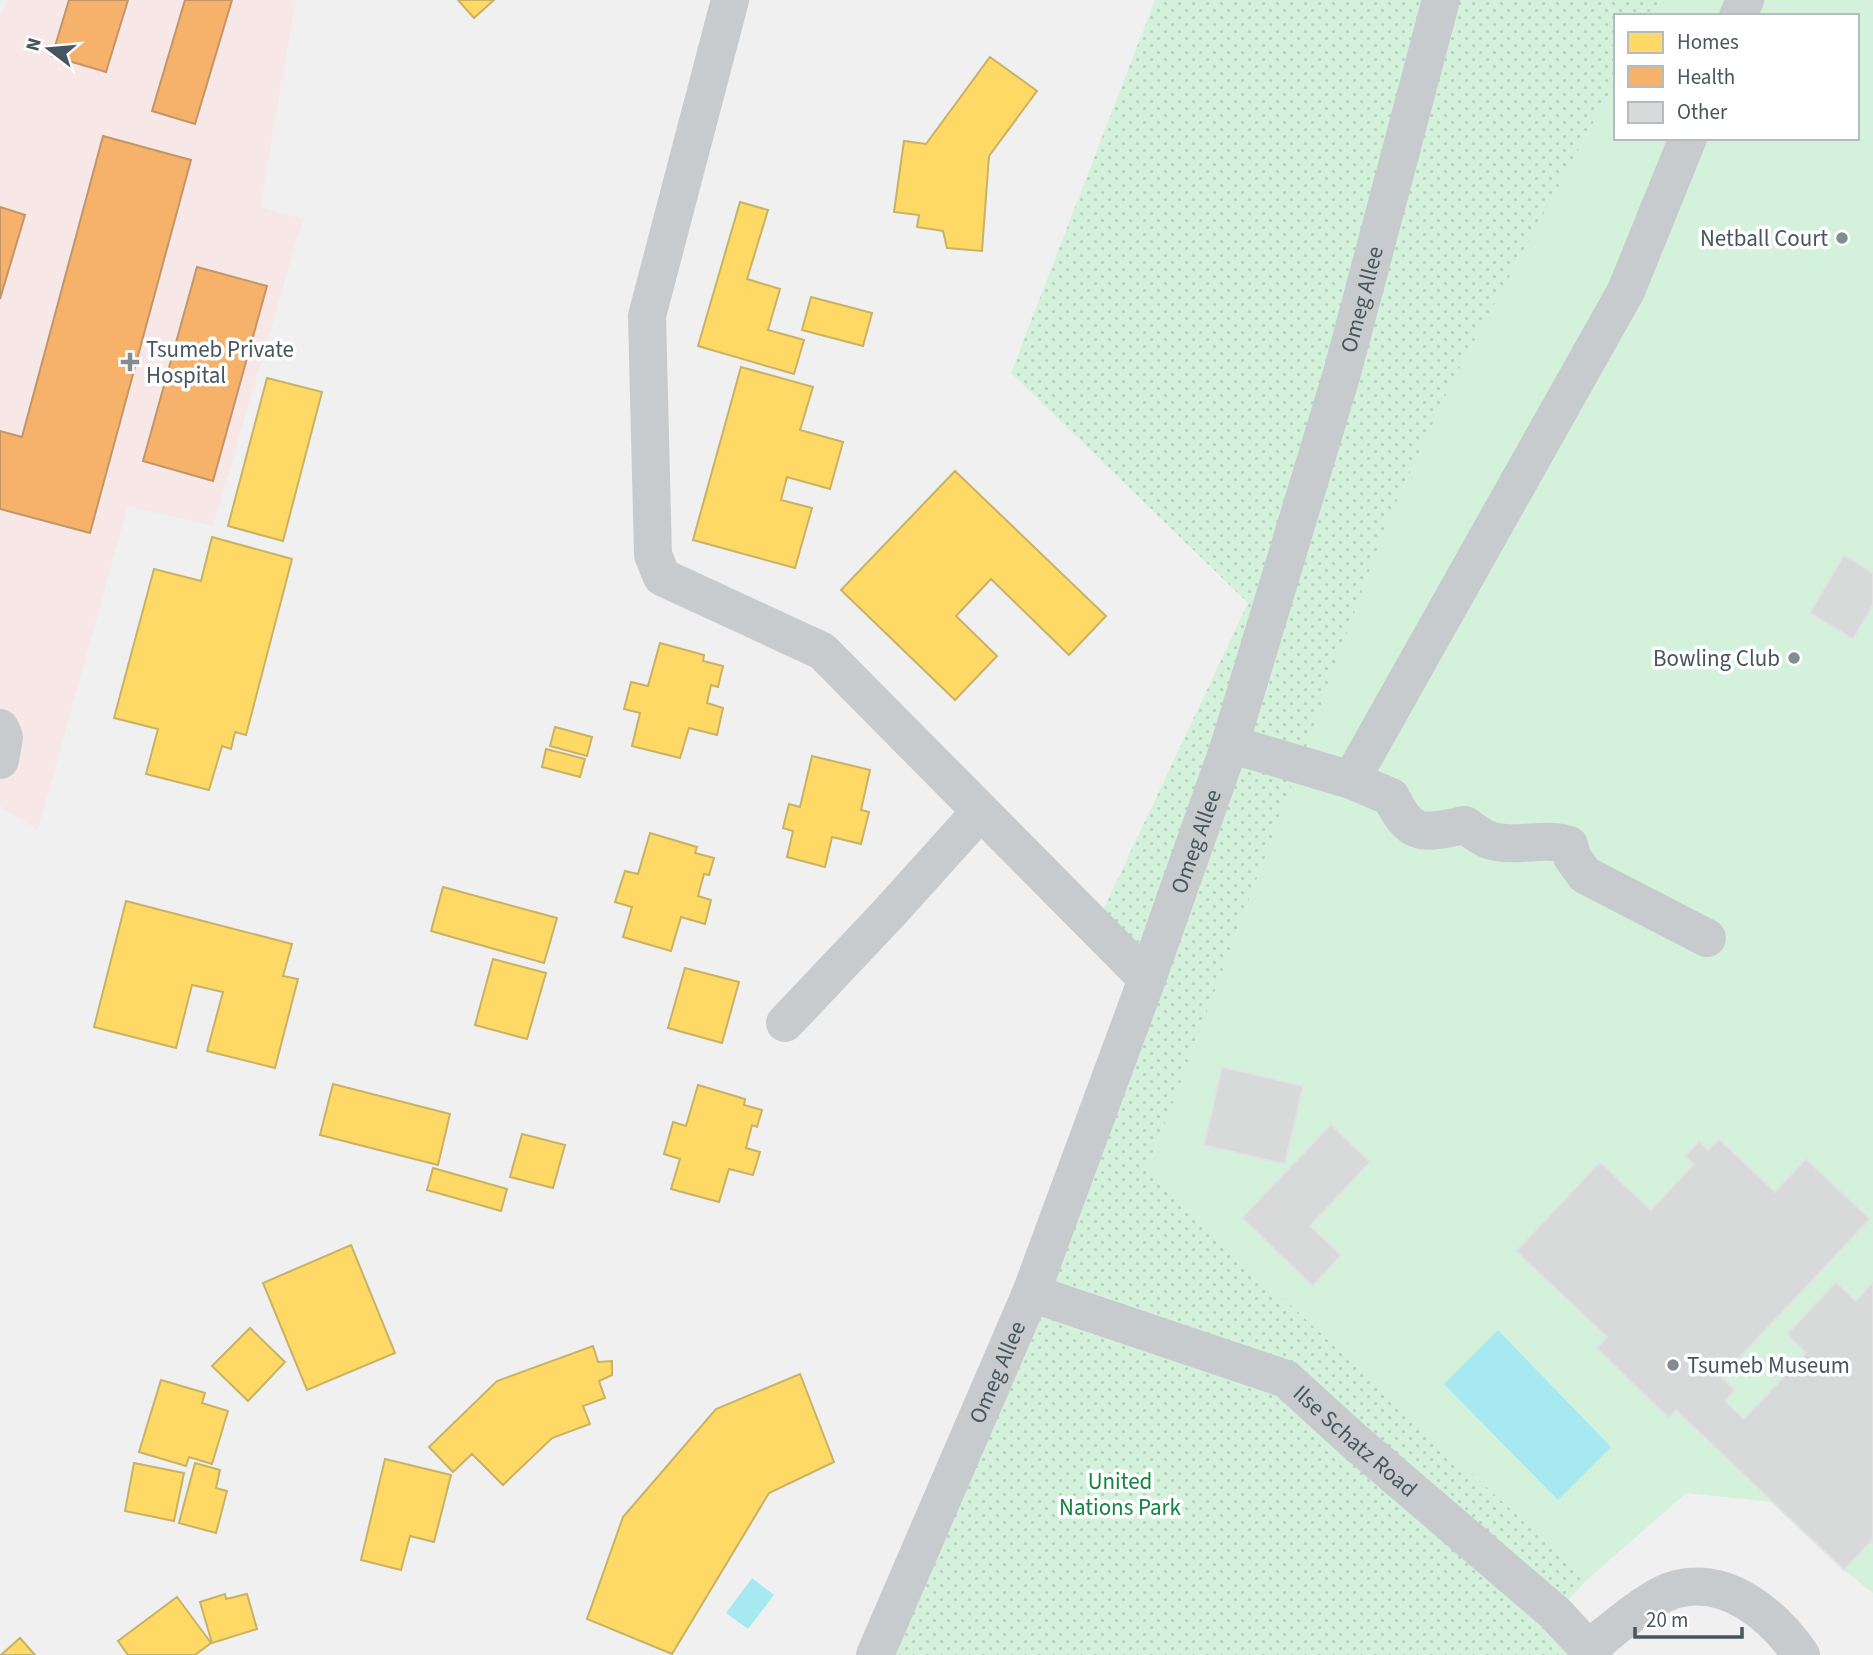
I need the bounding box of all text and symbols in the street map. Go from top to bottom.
north arrow [14,14,84,84]
legend [1614,14,1859,140]
text: Homes [1677,27,1739,57]
text: N [19,35,49,55]
text: Health [1677,62,1735,92]
text: Other [1677,97,1728,127]
place label: Netball Court [1700,222,1828,255]
marker: Netball Court [1834,230,1850,246]
street label: Omeg Allee [1332,243,1392,356]
place label: Tsumeb Private Hospital [146,333,294,392]
marker: Tsumeb Private Hospital [120,352,140,372]
place label: Bowling Club [1653,642,1780,675]
marker: Bowling Club [1786,650,1802,666]
street label: Omeg Allee [1162,785,1230,898]
street label: Omeg Allee [961,1316,1034,1429]
place label: Tsumeb Museum [1687,1349,1850,1382]
marker: Tsumeb Museum [1665,1357,1681,1373]
street label: Ilse Schatz Road [1286,1377,1424,1505]
park label: United Nations Park [1059,1465,1182,1524]
scale bar [1635,1596,1742,1640]
text: 20 m [1646,1605,1688,1635]

